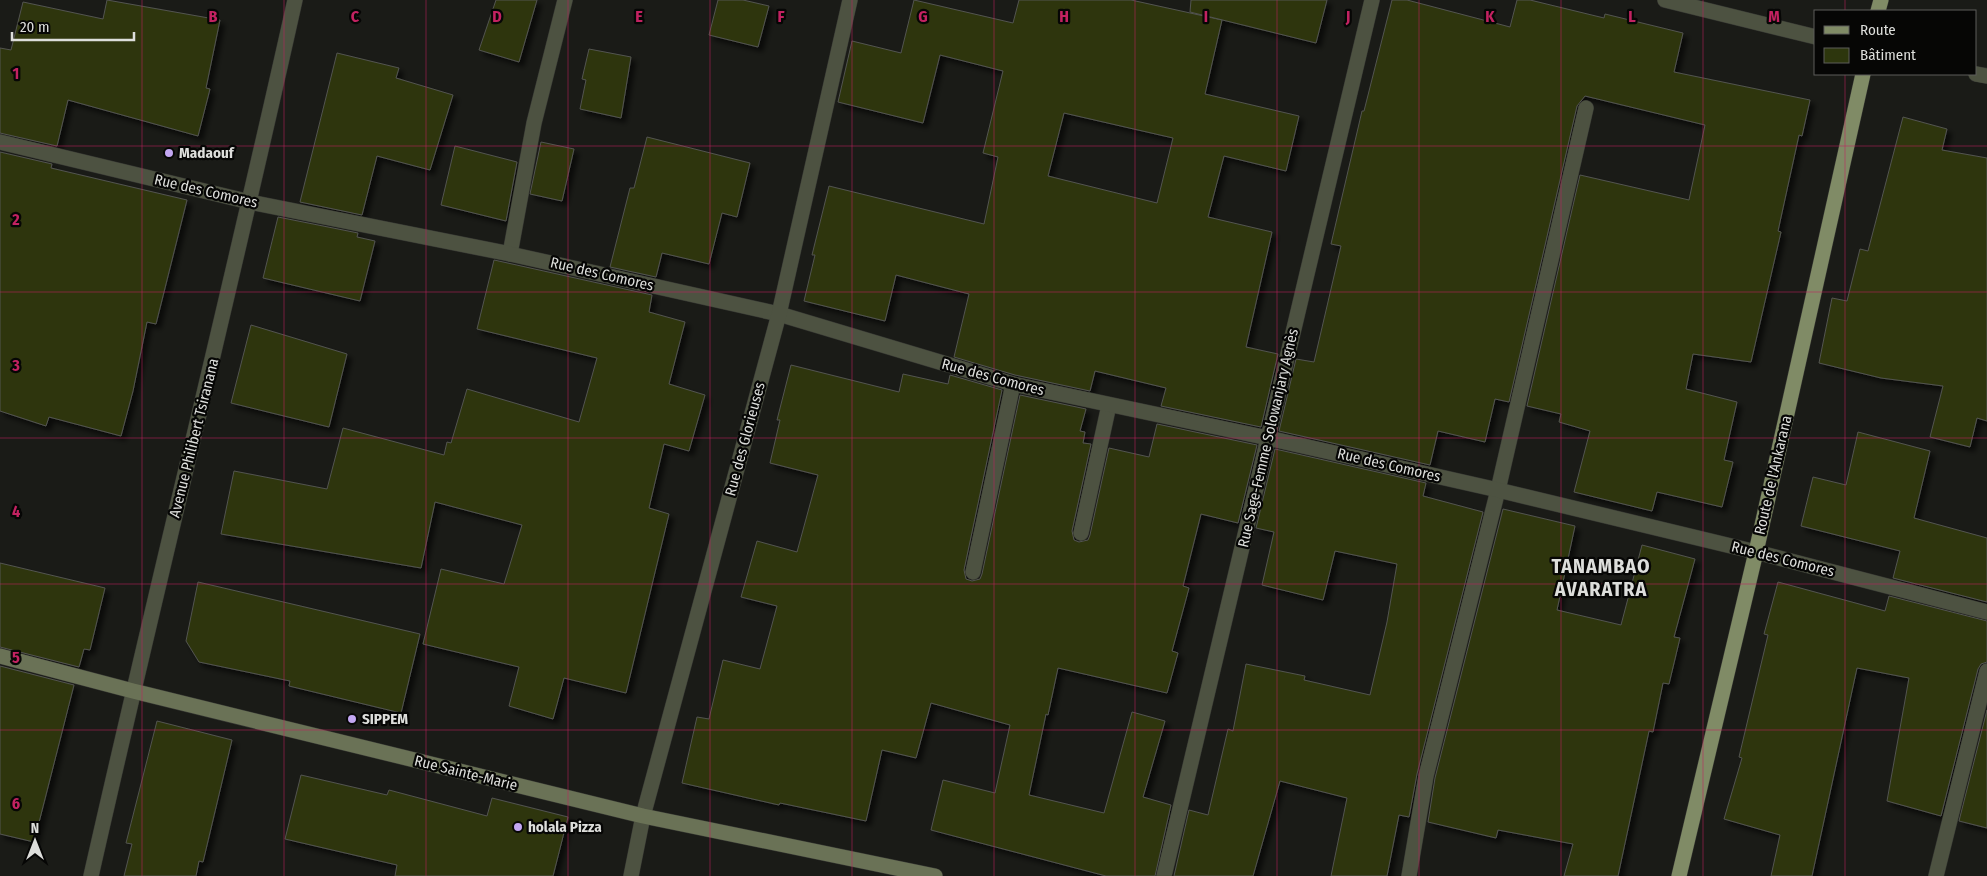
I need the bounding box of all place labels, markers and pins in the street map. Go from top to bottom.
place label: Madaouf [179,144,235,162]
marker: Madaouf [163,147,175,159]
place label: SIPPEM [362,710,408,728]
marker: SIPPEM [346,713,358,725]
place label: holala Pizza [528,818,602,836]
marker: holala Pizza [512,821,524,833]

